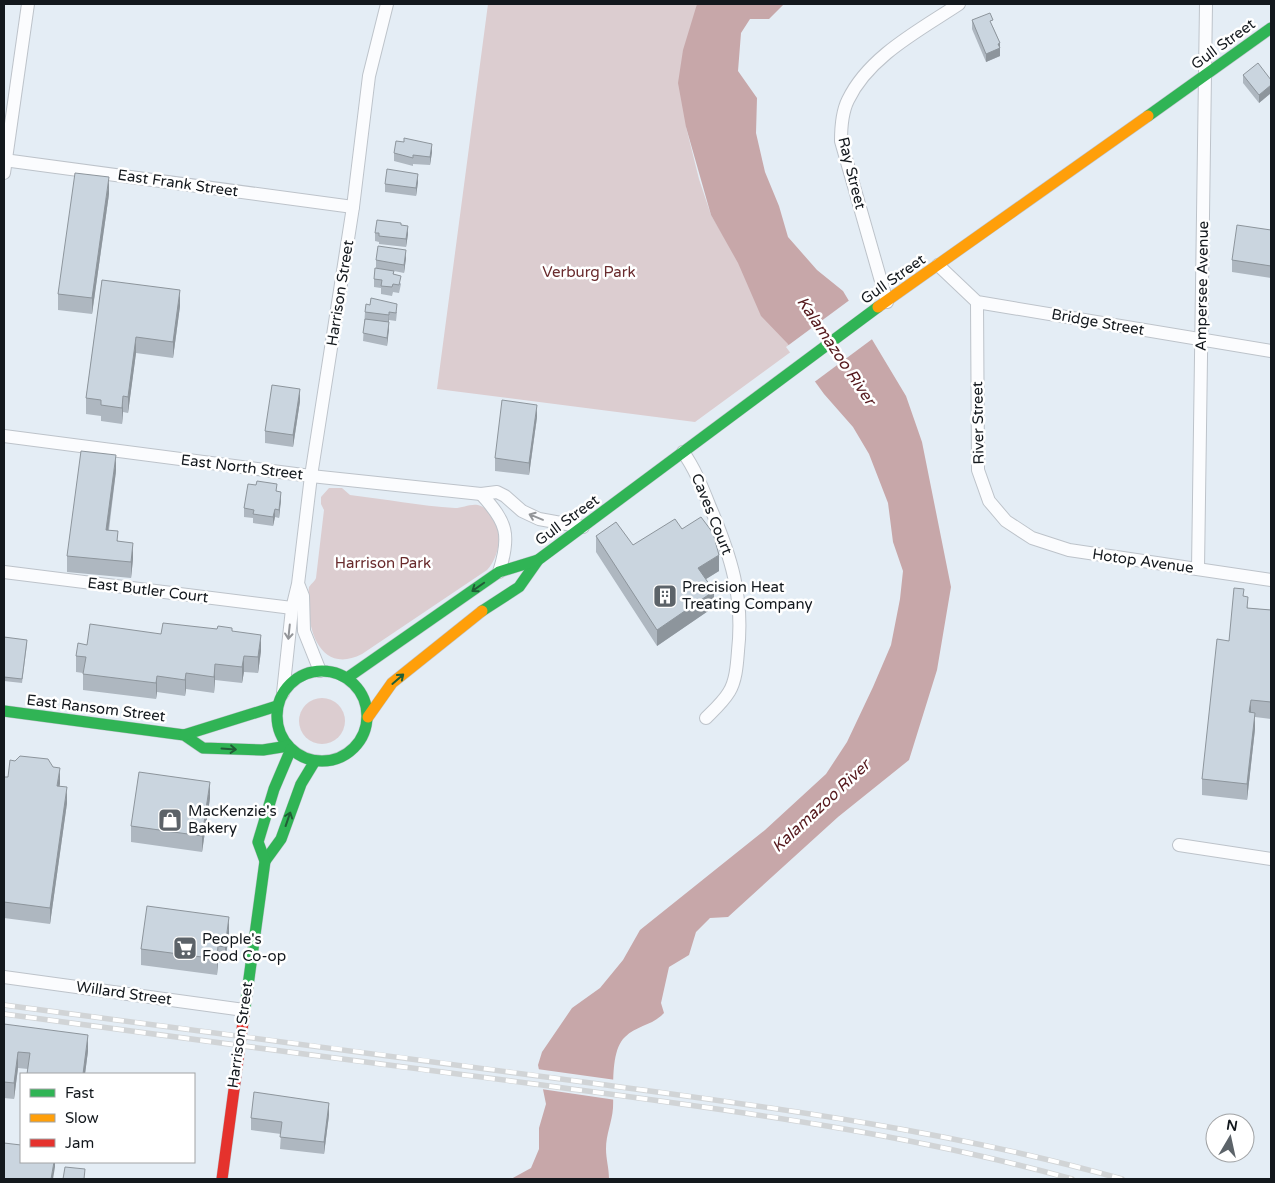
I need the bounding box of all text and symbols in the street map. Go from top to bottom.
street label: Gull Street [1187,15,1259,73]
street label: Ray Street [834,135,870,211]
street label: East Frank Street [117,166,240,200]
street label: Ampersee Avenue [1192,221,1212,351]
street label: Harrison Street [323,238,357,347]
street label: Gull Street [857,250,929,308]
park label: Verburg Park [542,263,636,281]
water label: Kalamazoo River [792,293,881,411]
street label: Bridge Street [1050,305,1146,339]
street label: River Street [968,381,988,465]
street label: East North Street [180,451,304,483]
street label: Caves Court [688,471,737,558]
street label: Gull Street [531,491,603,549]
one-way arrow [529,511,544,521]
street label: Hotop Avenue [1091,545,1195,577]
park label: Harrison Park [335,554,431,572]
street label: East Butler Court [87,574,210,606]
place label: Precision Heat Treating Company [682,578,813,613]
one-way arrow [471,582,485,592]
building icon: Precision Heat Treating Company [652,583,678,609]
one-way arrow [284,623,294,639]
one-way arrow [391,673,404,685]
street label: East Ransom Street [26,691,167,725]
one-way arrow [221,745,237,754]
water label: Kalamazoo River [768,754,876,857]
place label: MacKenzie's Bakery [188,802,277,837]
shop icon: MacKenzie's Bakery [157,807,183,833]
one-way arrow [284,812,293,827]
place label: People's Food Co-op [202,930,286,965]
supermarket icon: People's Food Co-op [172,935,198,961]
street label: Willard Street [75,977,173,1009]
street label: Harrison Street [224,980,256,1089]
legend [20,1073,195,1163]
text: Fast [65,1084,95,1102]
text: Slow [65,1109,99,1127]
north arrow [1205,1113,1255,1163]
text: N [1225,1116,1239,1135]
text: Jam [65,1134,94,1152]

